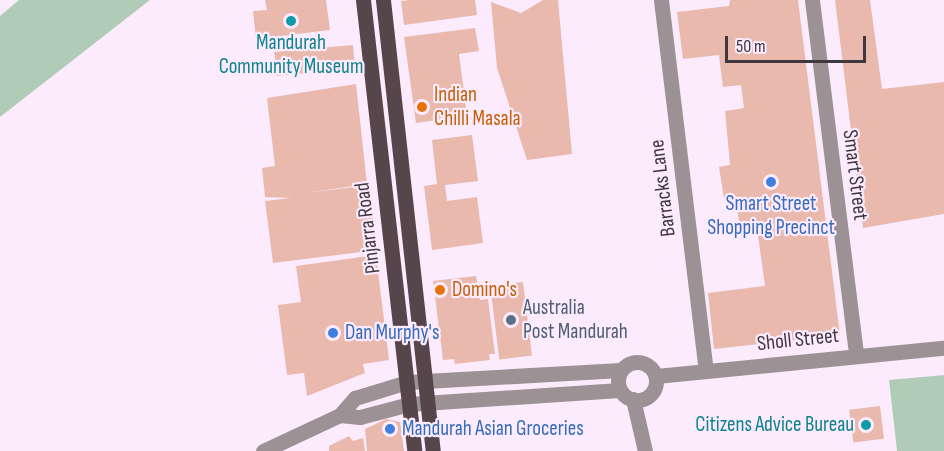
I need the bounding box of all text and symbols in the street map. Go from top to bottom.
marker: Mandurah Community Museum [284,14,298,28]
scale bar [728,24,869,62]
place label: Mandurah Community Museum [219,30,363,80]
text: 50 m [736,36,766,57]
place label: Indian Chilli Masala [434,82,521,132]
marker: Indian Chilli Masala [415,100,429,114]
street label: Smart Street [837,128,873,222]
street label: Barracks Lane [645,138,681,238]
marker: Smart Street Shopping Precinct [764,175,778,189]
street label: Pinjarra Road [350,181,386,275]
place label: Smart Street Shopping Precinct [707,191,835,241]
place label: Domino's [452,277,517,303]
marker: Domino's [433,283,447,297]
place label: Australia Post Mandurah [523,295,628,345]
marker: Australia Post Mandurah [504,313,518,327]
place label: Dan Murphy's [345,320,439,346]
street label: Sholl Street [756,323,840,357]
marker: Dan Murphy's [326,326,340,340]
place label: Citizens Advice Bureau [695,412,854,438]
place label: Mandurah Asian Groceries [402,416,584,442]
marker: Citizens Advice Bureau [859,418,873,432]
marker: Mandurah Asian Groceries [383,422,397,436]

